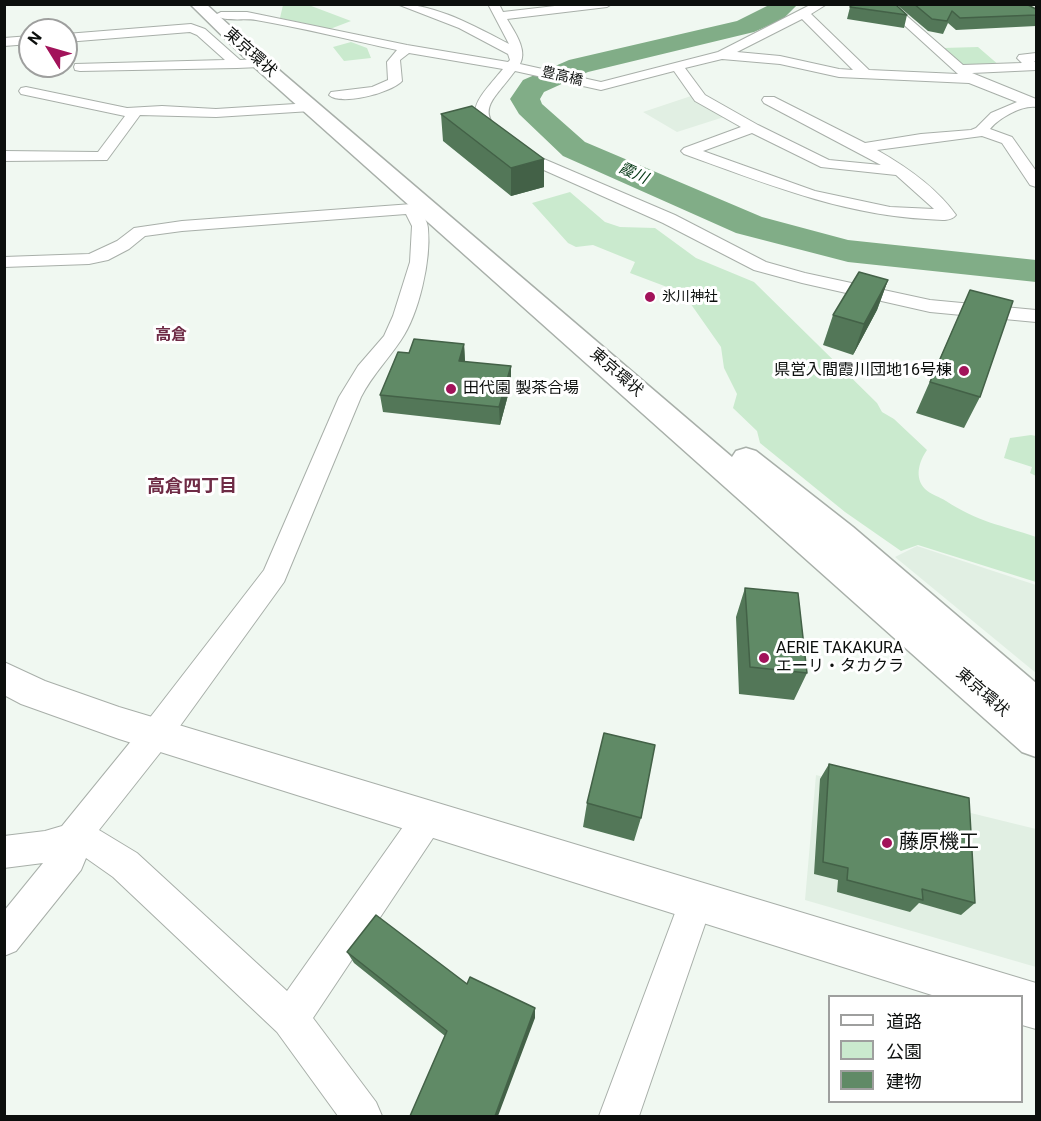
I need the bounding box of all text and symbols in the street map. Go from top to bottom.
north arrow [18,18,78,78]
street label: 東京環状 [220,24,280,82]
text: N [24,28,46,48]
street label: 豊高橋 [540,64,584,90]
water label: 霞川 [616,160,650,188]
place label: 氷川神社 [662,289,718,305]
marker: 氷川神社 [643,290,657,304]
district label: 高倉 [155,326,187,346]
street label: 東京環状 [586,345,646,401]
place label: 県営入間霞川団地16号棟 [774,361,952,381]
marker: 県営入間霞川団地16号棟 [957,364,971,378]
place label: 田代園 製茶合場 [463,379,579,399]
marker: 田代園 製茶合場 [444,382,458,396]
district label: 高倉四丁目 [147,476,237,498]
place label: AERIE TAKAKURA エーリ・タカクラ [776,639,904,677]
marker: AERIE TAKAKURA エーリ・タカクラ [757,651,771,665]
street label: 東京環状 [952,665,1012,721]
place label: 藤原機工 [899,831,979,855]
marker: 藤原機工 [880,836,894,850]
legend [828,995,1023,1103]
text: 道路 [886,1011,922,1032]
text: 公園 [886,1041,922,1062]
text: 建物 [886,1071,922,1092]

